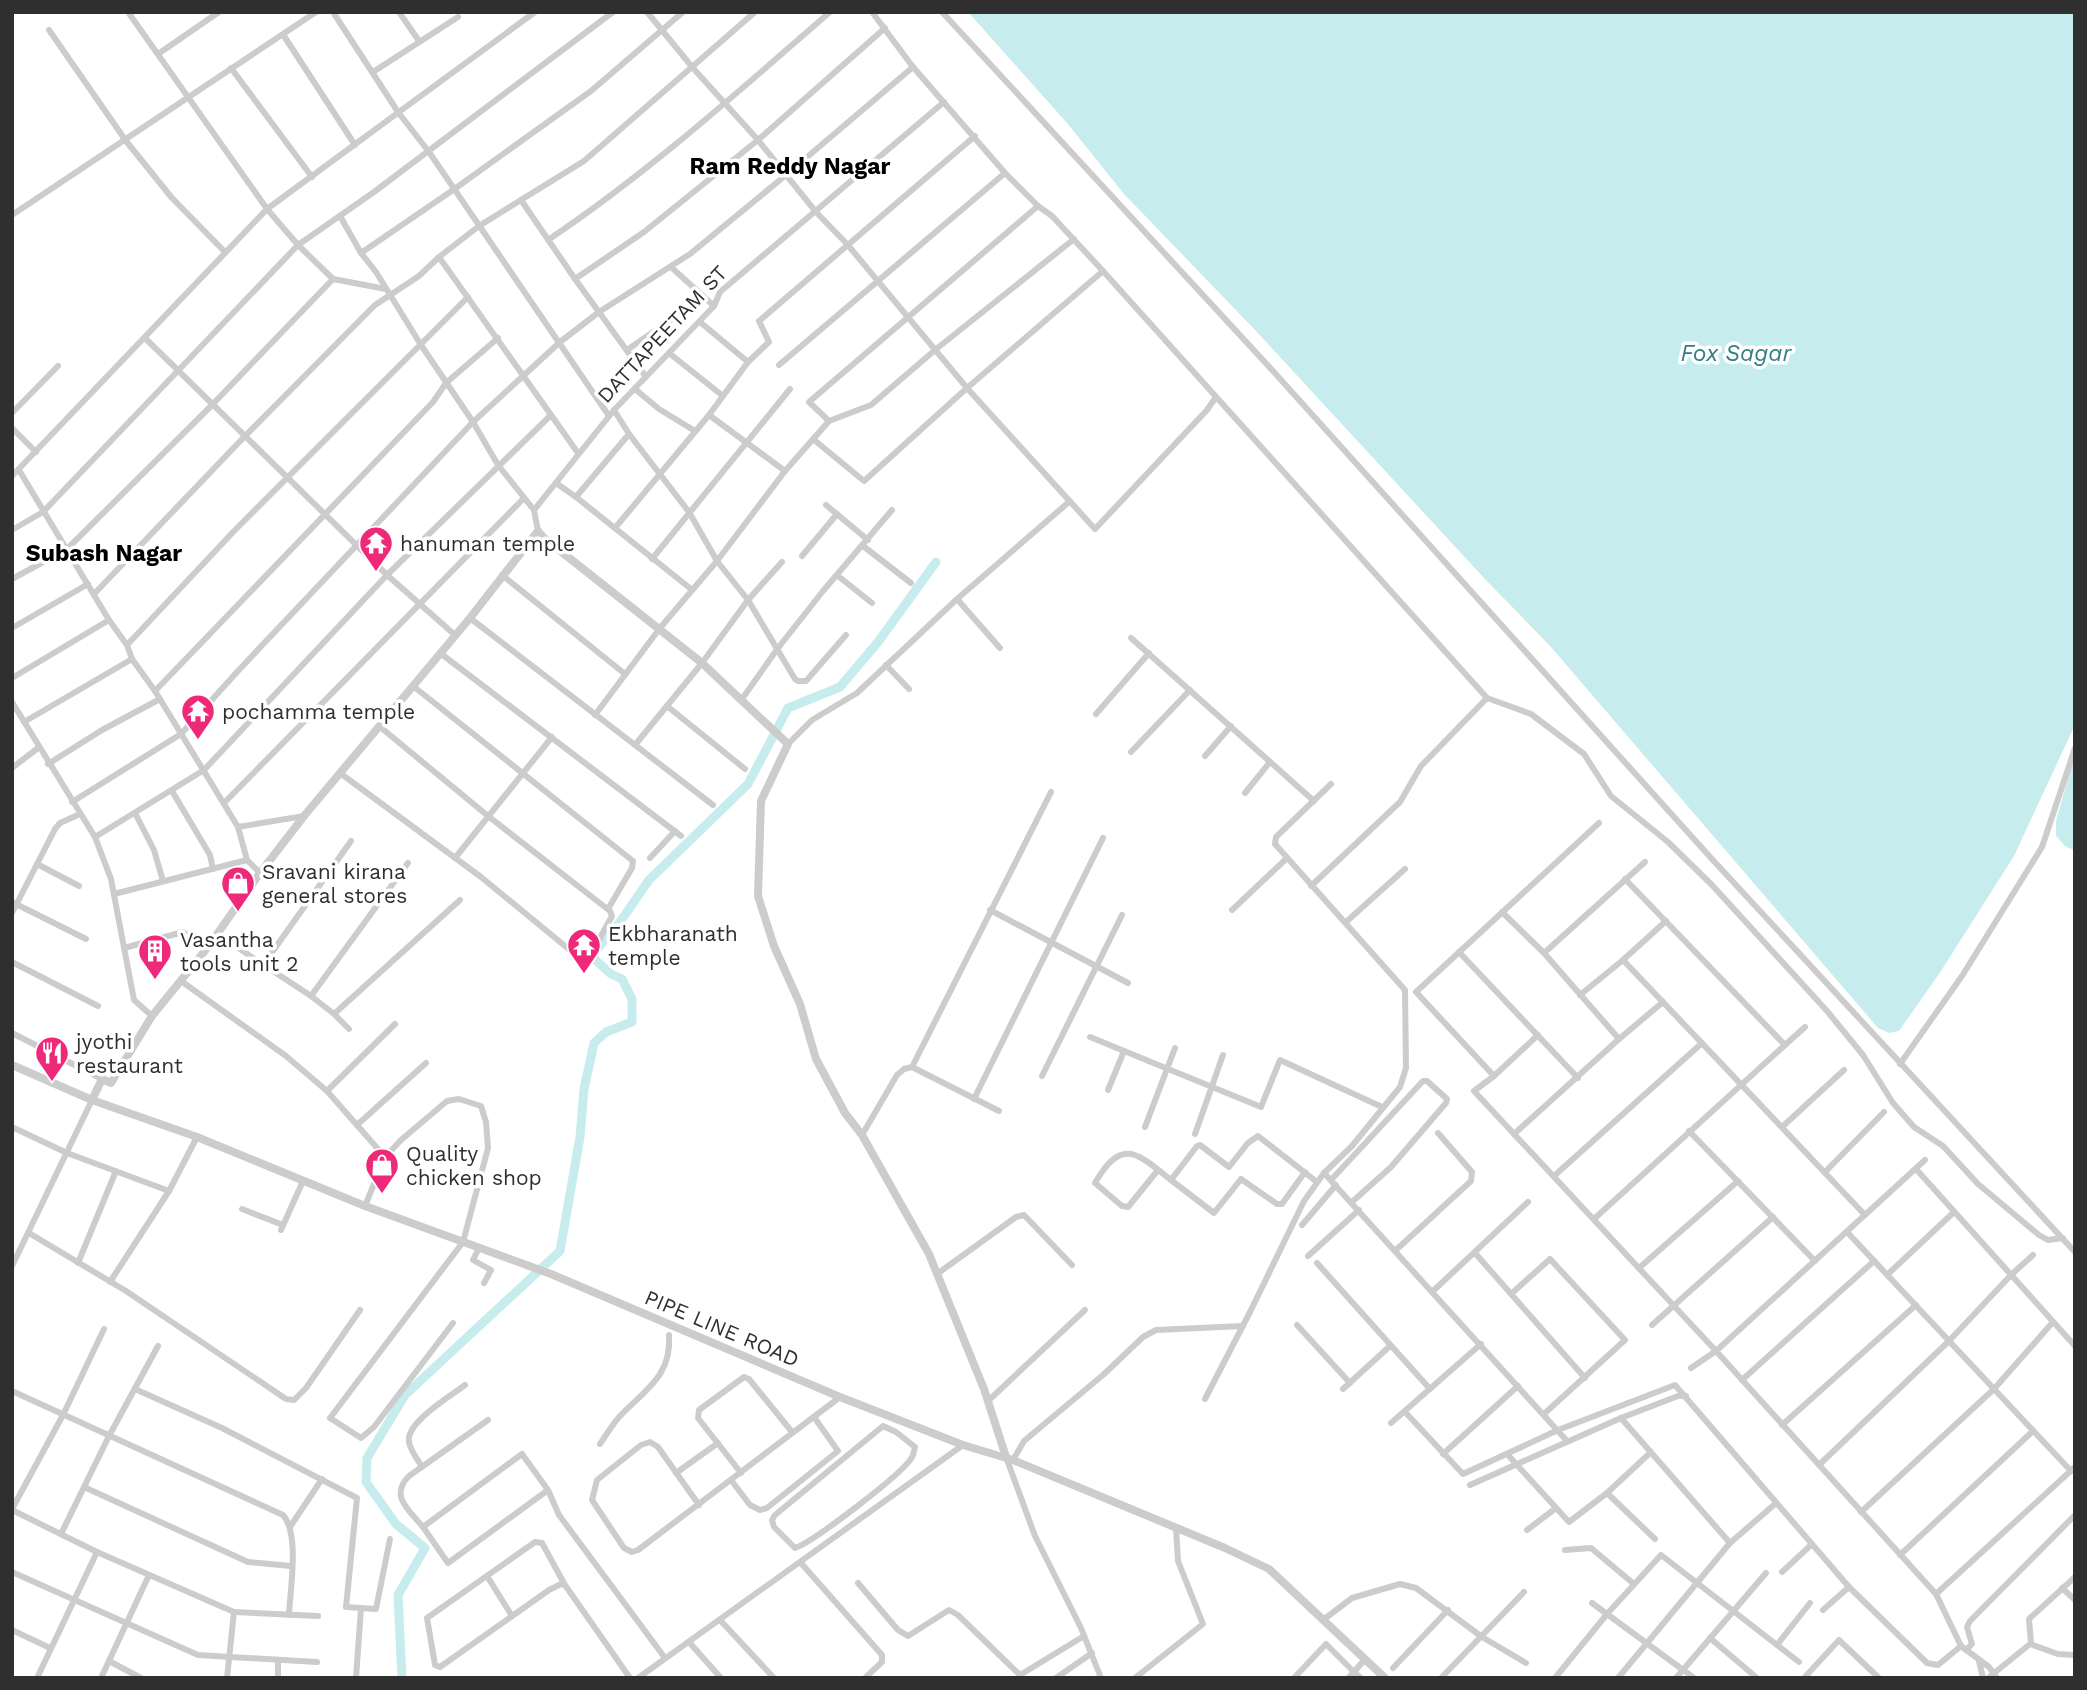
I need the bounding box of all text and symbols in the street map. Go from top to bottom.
district label: Ram Reddy Nagar [690,153,890,180]
street label: DATTAPEETAM ST [592,260,732,408]
water label: Fox Sagar [1681,340,1793,367]
temple icon: hanuman temple [357,524,395,573]
place label: hanuman temple [400,531,575,556]
district label: Subash Nagar [26,540,182,567]
temple icon: pochamma temple [179,692,217,741]
place label: pochamma temple [222,699,415,724]
place label: Sravani kirana general stores [262,859,407,908]
shop icon: Sravani kirana general stores [219,864,257,913]
place label: Ekbharanath temple [608,921,738,970]
temple icon: Ekbharanath temple [565,926,603,975]
place label: Vasantha tools unit 2 [180,927,298,976]
building icon: Vasantha tools unit 2 [136,932,174,981]
place label: jyothi restaurant [74,1029,183,1078]
restaurant icon: jyothi restaurant [33,1034,71,1083]
place label: Quality chicken shop [406,1141,542,1190]
shop icon: Quality chicken shop [363,1146,401,1195]
street label: PIPE LINE ROAD [641,1284,803,1372]

